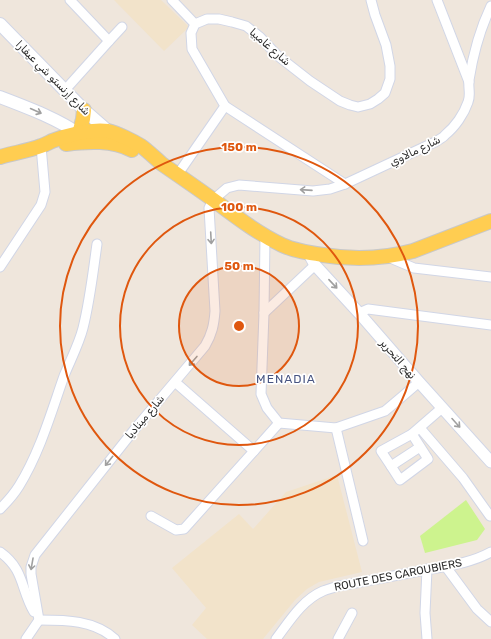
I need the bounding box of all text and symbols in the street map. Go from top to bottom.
street label: شارع غامبيا [245,26,293,70]
street label: شارع إرنستو شي عيفارا [12,38,93,119]
one-way arrow [30,108,42,115]
street label: شارع مالاوي [387,133,443,171]
text: 150 m [221,140,257,154]
one-way arrow [300,187,313,194]
text: 100 m [221,200,257,214]
one-way arrow [207,231,215,244]
text: 50 m [224,259,254,273]
one-way arrow [328,279,337,289]
centre of rings [232,319,246,333]
street label: نهج التحرير [375,336,419,383]
one-way arrow [189,356,198,366]
district label: MENADIA [256,372,316,386]
street label: شارع ميناديا [123,392,169,443]
one-way arrow [451,418,460,428]
one-way arrow [105,455,114,466]
street label: ROUTE DES CAROUBIERS [333,556,463,594]
one-way arrow [28,558,36,571]

